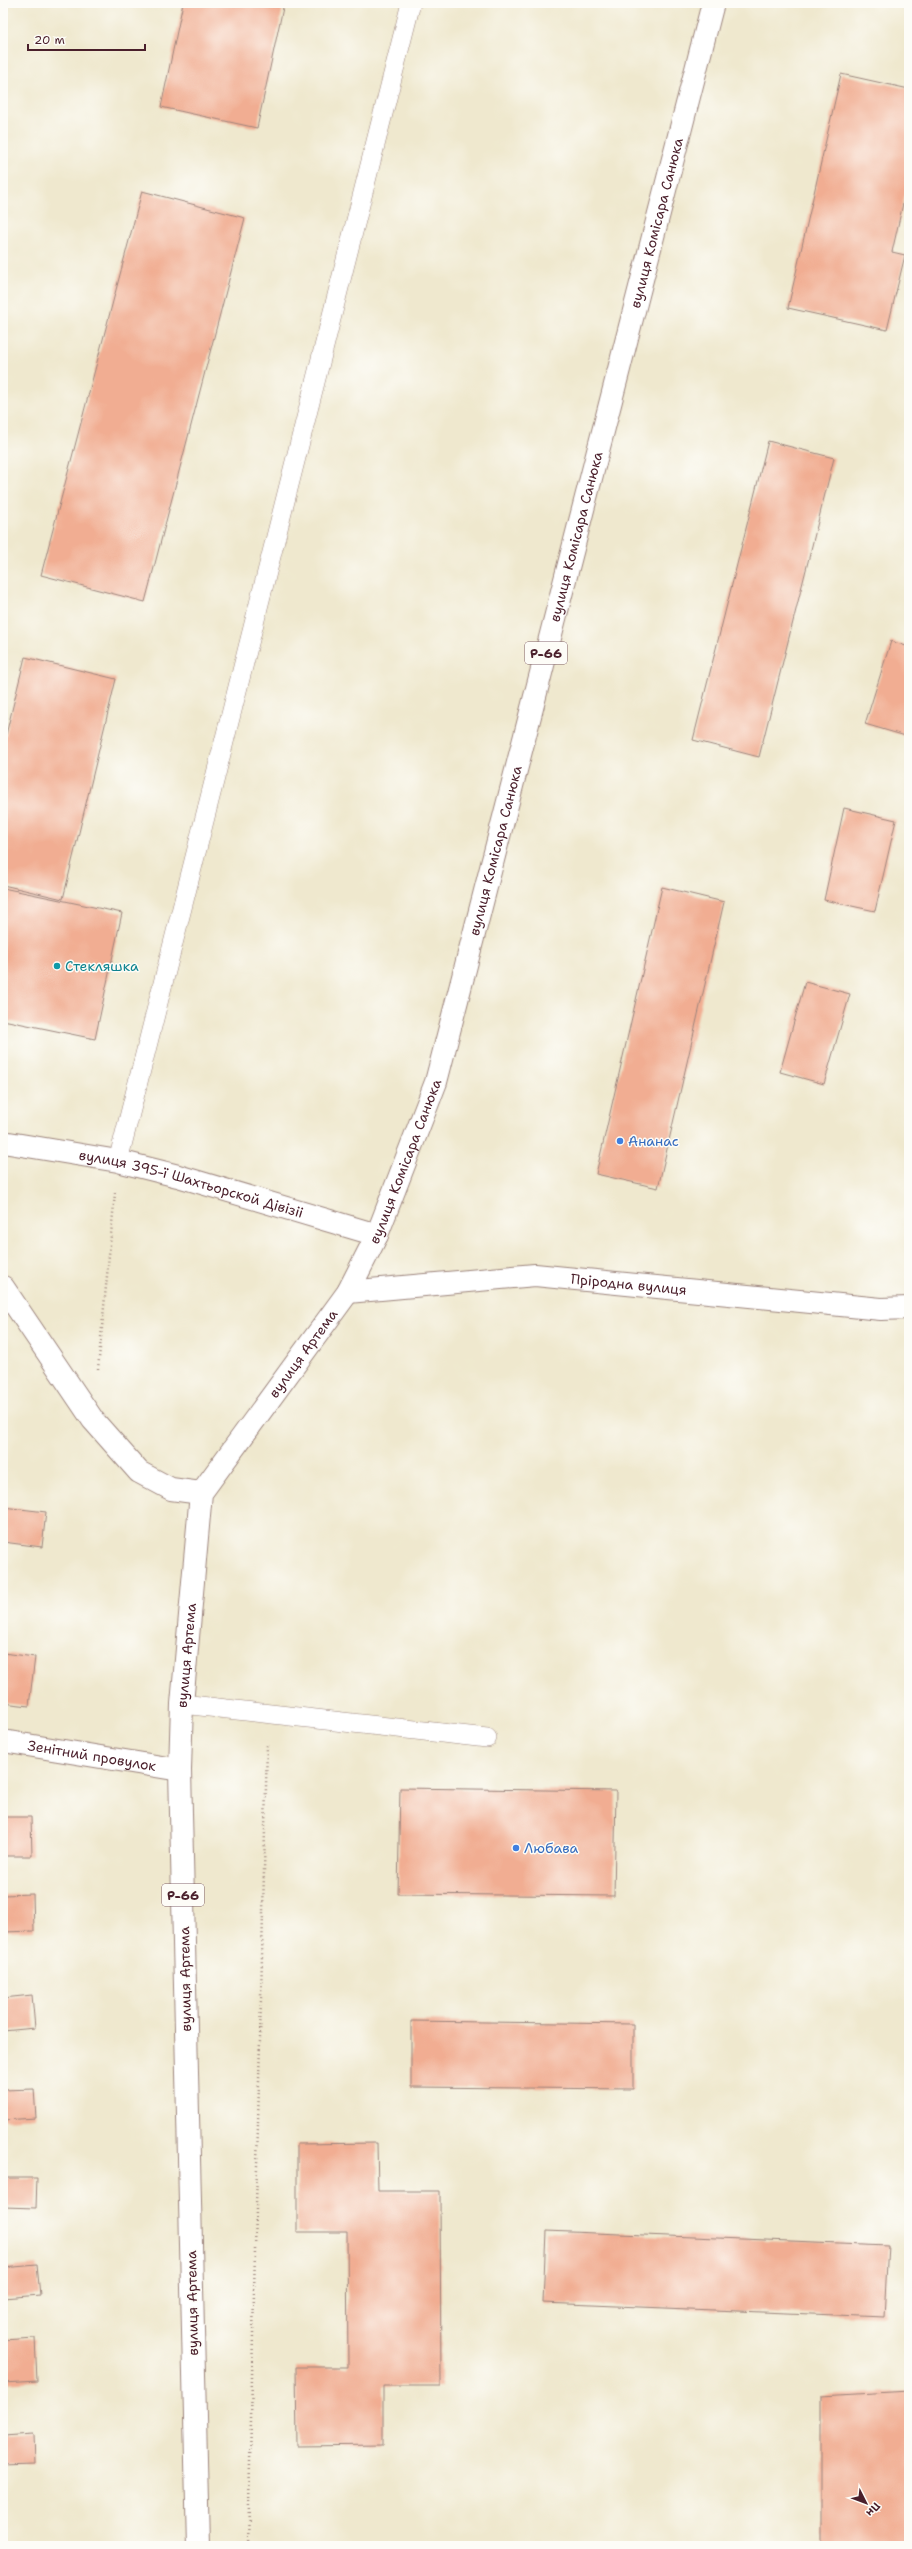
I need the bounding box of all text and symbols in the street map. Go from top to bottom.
scale bar [28,26,145,52]
text: 20 m [34,32,65,48]
street label: вулиця Комісара Санюка [626,136,687,310]
street label: вулиця Комісара Санюка [545,449,607,624]
road number: Р-66 [525,642,567,664]
street label: вулиця Комісара Санюка [465,763,526,938]
place label: Стекляшка [65,957,139,975]
marker: Стекляшка [52,961,62,971]
street label: вулиця Комісара Санюка [365,1076,445,1247]
place label: Ананас [628,1132,679,1150]
marker: Ананас [615,1136,625,1146]
street label: вулиця 395-ї Шахтьорской Дівізіі [78,1146,306,1222]
street label: Пріродна вулиця [570,1270,687,1299]
street label: вулиця Артема [265,1305,342,1401]
street label: вулиця Артема [173,1602,200,1708]
street label: Зенітний провулок [26,1736,158,1775]
place label: Любава [524,1839,579,1857]
marker: Любава [511,1843,521,1853]
road number: Р-66 [162,1884,204,1906]
street label: вулиця Артема [175,1926,195,2032]
street label: вулиця Артема [182,2250,202,2356]
north arrow [846,2483,886,2523]
text: Пн [863,2499,883,2520]

